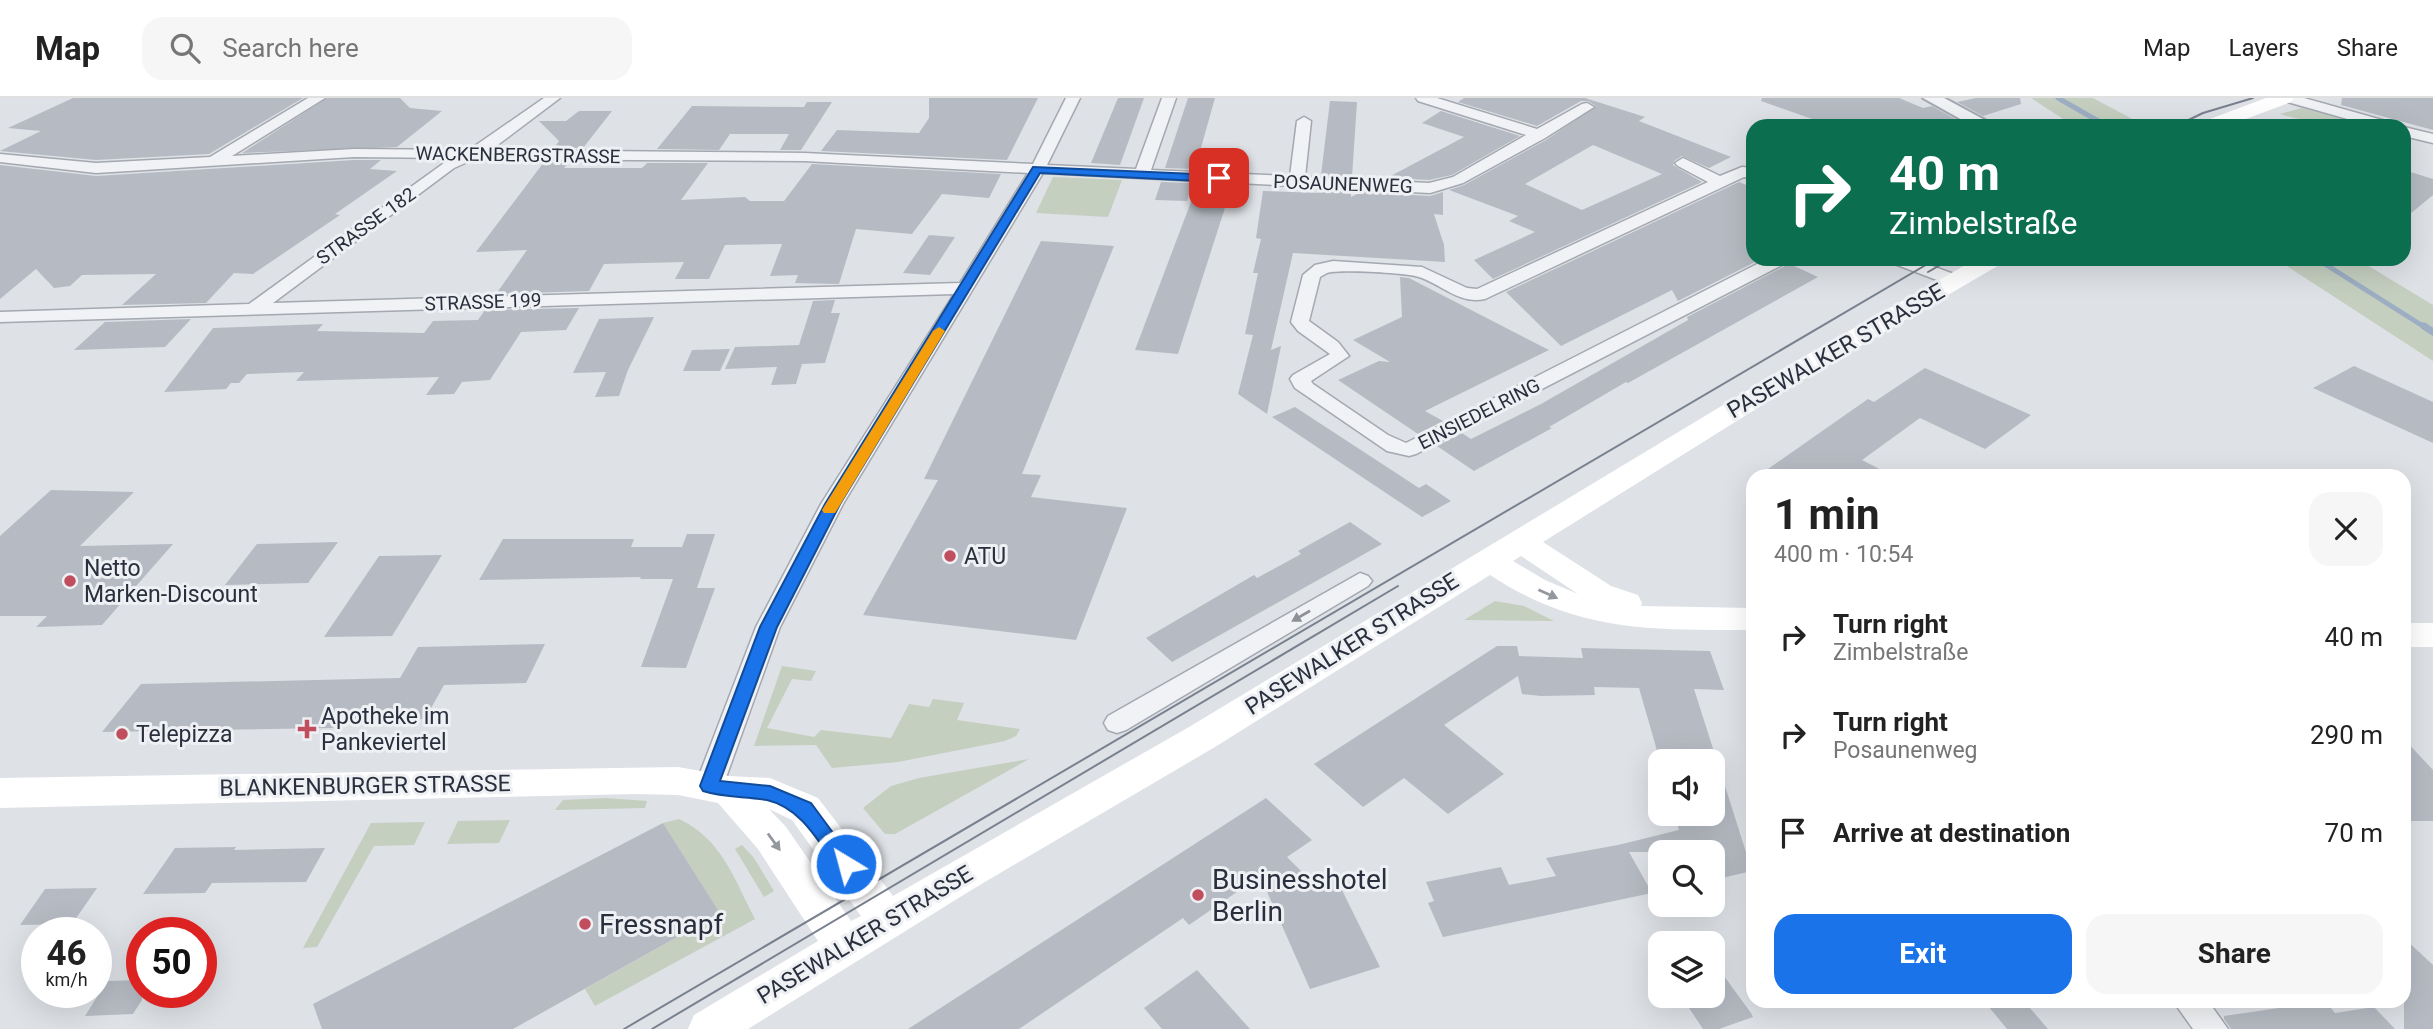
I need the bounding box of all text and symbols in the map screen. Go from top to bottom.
search box [142,17,632,80]
text: Map [35,29,100,68]
icon: search [166,29,204,67]
text: Search here [222,33,359,63]
text: Map [2143,34,2191,62]
text: Layers [2229,34,2299,62]
text: Share [2337,34,2398,62]
street label: WACKENBERGSTRASSE [415,142,621,168]
text: 40 m [1889,145,2000,202]
icon: right [1774,147,1865,238]
pin [1189,148,1249,208]
icon: arrive [1200,159,1238,197]
street label: POSAUNENWEG [1273,170,1413,198]
street label: STRASSE 182 [312,182,420,270]
text: Zimbelstraße [1889,204,2077,242]
street label: PASEWALKER STRASSE [1723,278,1949,424]
street label: STRASSE 199 [424,288,542,316]
street label: EINSIEDELRING [1414,373,1544,455]
text: 1 min [1774,490,1880,539]
button: close [2309,492,2383,566]
text: 400 m · 10:54 [1774,541,1913,568]
place label: ATU [964,543,1006,570]
marker: ATU [942,548,958,564]
place label: Netto Marken-Discount [84,555,258,608]
street label: PASEWALKER STRASSE [1240,567,1464,721]
marker: Netto Marken-Discount [62,573,78,589]
one-way arrow [1538,588,1558,600]
text: Turn right [1833,609,1948,639]
one-way arrow [1292,610,1311,622]
icon: right [1774,618,1812,656]
text: 40 m [2325,622,2383,652]
text: Zimbelstraße [1833,639,1968,666]
place label: Apotheke im Pankeviertel [321,703,450,756]
text: Turn right [1833,707,1948,737]
icon: right [1774,716,1812,754]
text: 290 m [2310,720,2383,750]
place label: Telepizza [136,721,232,748]
marker: Apotheke im Pankeviertel [299,721,315,737]
marker: Telepizza [114,726,130,742]
text: Posaunenweg [1833,737,1978,764]
map controls [1648,749,1725,1008]
button: sound [1648,749,1725,826]
street label: BLANKENBURGER STRASSE [219,770,511,802]
icon: arrive [1774,814,1812,852]
text: Arrive at destination [1833,818,2070,848]
text: 70 m [2325,818,2383,848]
position arrow [809,827,883,901]
one-way arrow [767,833,781,851]
button: search [1648,840,1725,917]
street label: PASEWALKER STRASSE [752,860,978,1010]
place label: Businesshotel Berlin [1212,863,1388,928]
marker: Businesshotel Berlin [1190,887,1206,903]
place label: Fressnapf [599,908,724,941]
button: Exit [1774,914,2072,994]
button: Share [2086,914,2383,994]
marker: Fressnapf [577,916,593,932]
speed limit sign: 50 [126,917,217,1008]
button: layers [1648,931,1725,1008]
text: 46 [46,933,87,974]
text: km/h [45,969,88,990]

